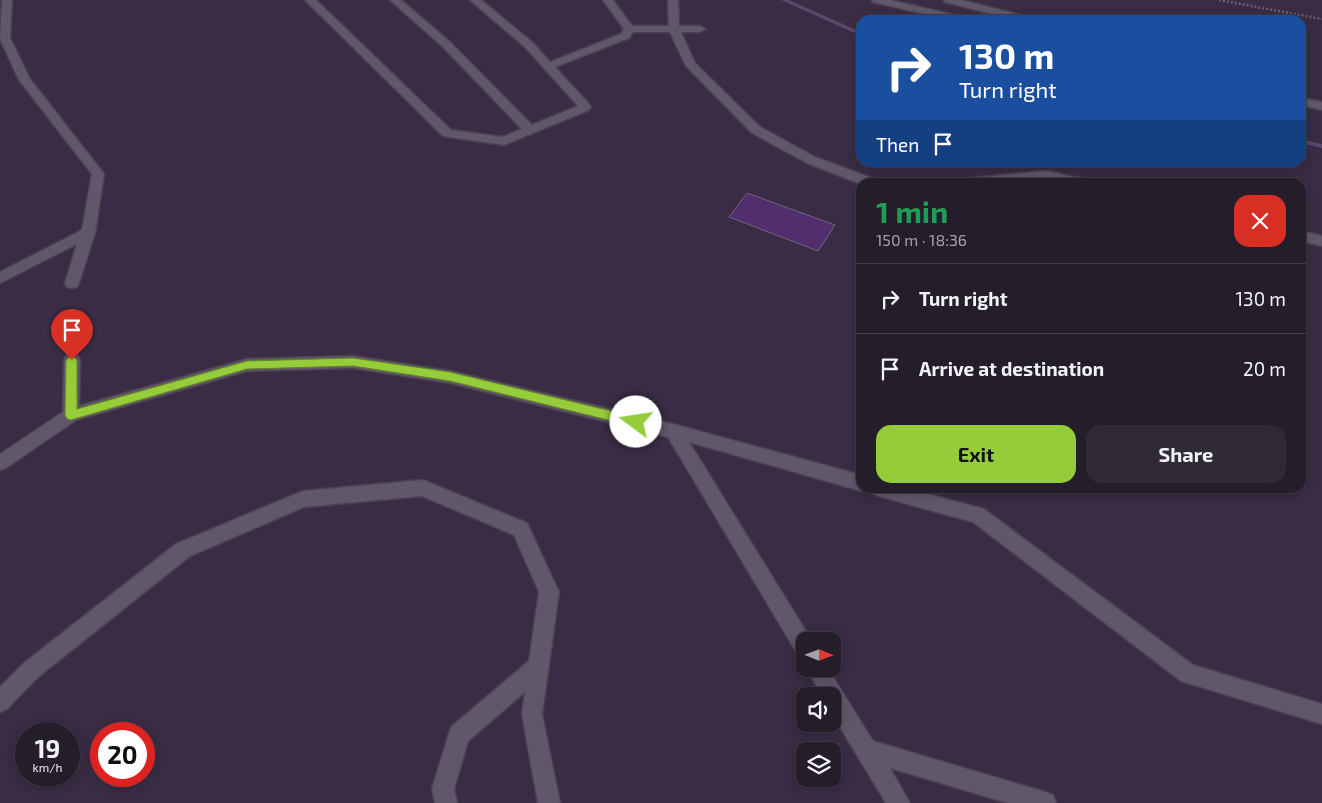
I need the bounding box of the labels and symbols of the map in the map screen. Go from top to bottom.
pin [51,309,93,360]
position arrow [609,395,661,447]
north arrow [796,632,841,678]
speed limit sign: 20 [90,722,155,787]

